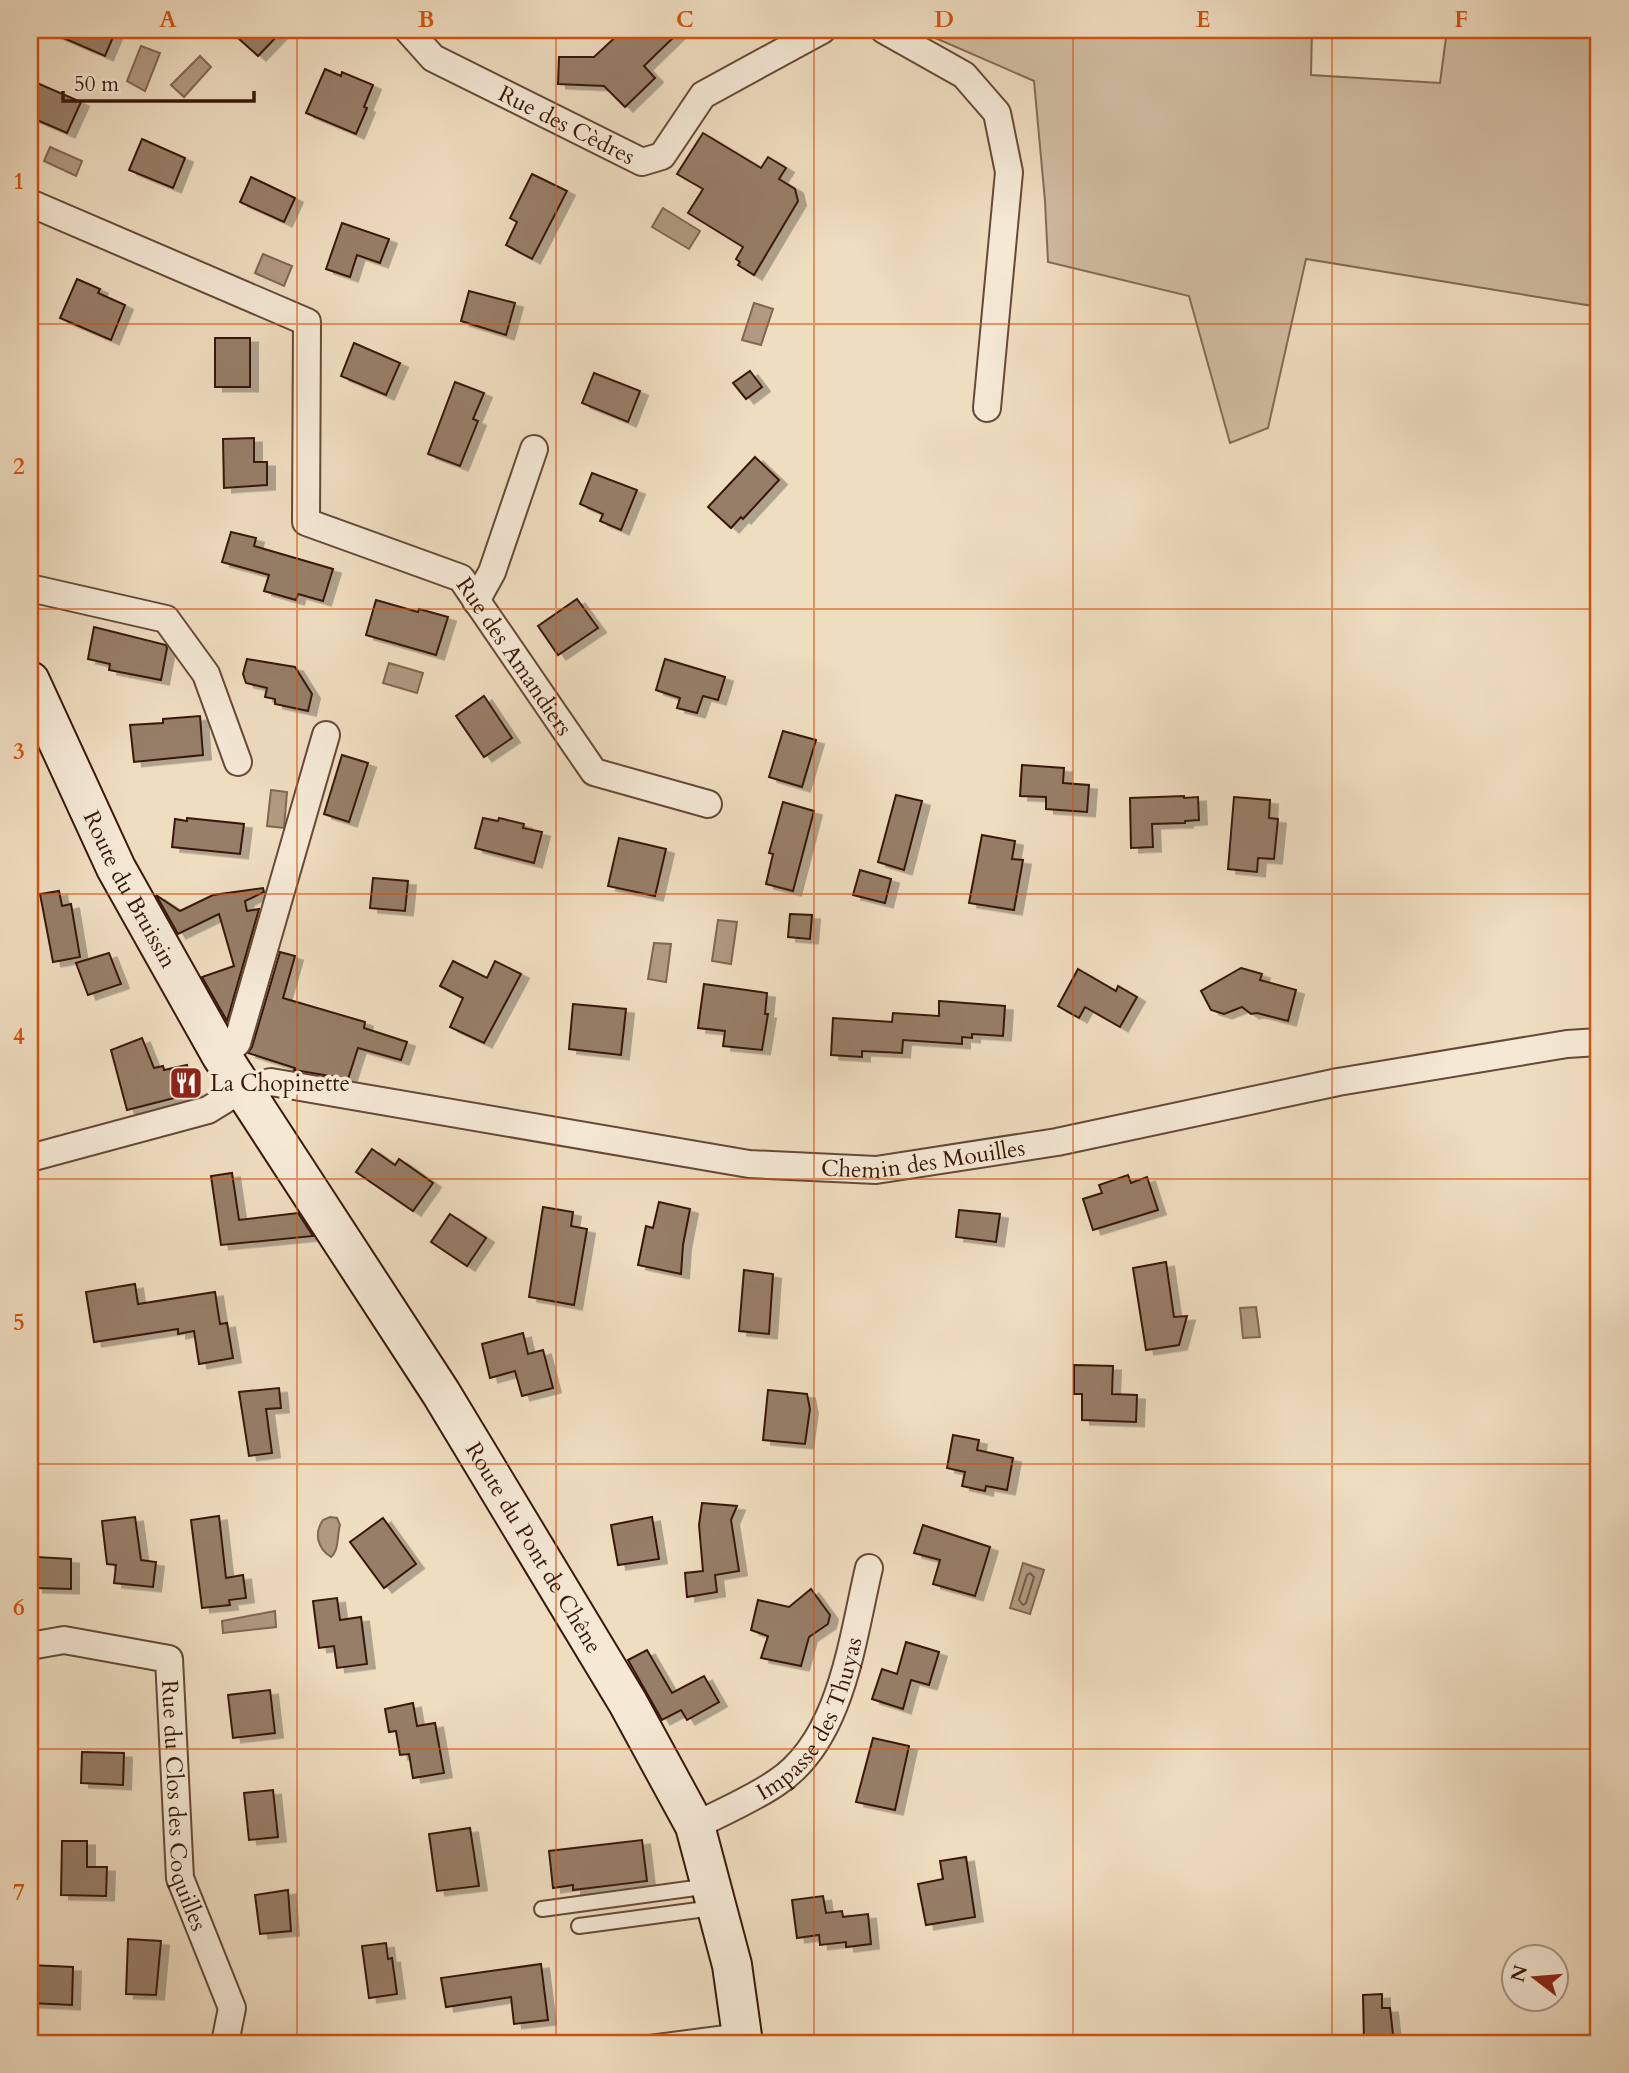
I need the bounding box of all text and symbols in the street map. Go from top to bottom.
text: A [159,4,177,35]
text: B [418,4,434,35]
text: C [676,4,694,35]
text: D [934,4,954,35]
text: E [1196,4,1210,35]
text: F [1454,4,1468,35]
scale bar [63,60,254,104]
text: 50 m [74,70,119,99]
street label: Rue des Cèdres [493,78,640,172]
text: 1 [13,166,25,197]
text: 2 [13,451,25,482]
street label: Rue des Amandiers [449,571,579,742]
text: 3 [13,736,25,767]
street label: Route du Bruissin [76,806,184,974]
text: 4 [13,1021,25,1052]
restaurant icon: La Chopinette [167,1064,205,1102]
place label: La Chopinette [210,1068,350,1099]
street label: Chemin des Mouilles [820,1132,1027,1186]
text: 5 [13,1307,25,1338]
street label: Route du Pont de Chêne [458,1436,609,1659]
text: 6 [13,1592,25,1623]
street label: Impasse des Thuyas [751,1634,870,1808]
street label: Rue du Clos des Coquilles [154,1679,215,1935]
text: 7 [13,1877,25,1908]
north arrow [1500,1944,1570,2014]
text: N [1505,1962,1535,1985]

